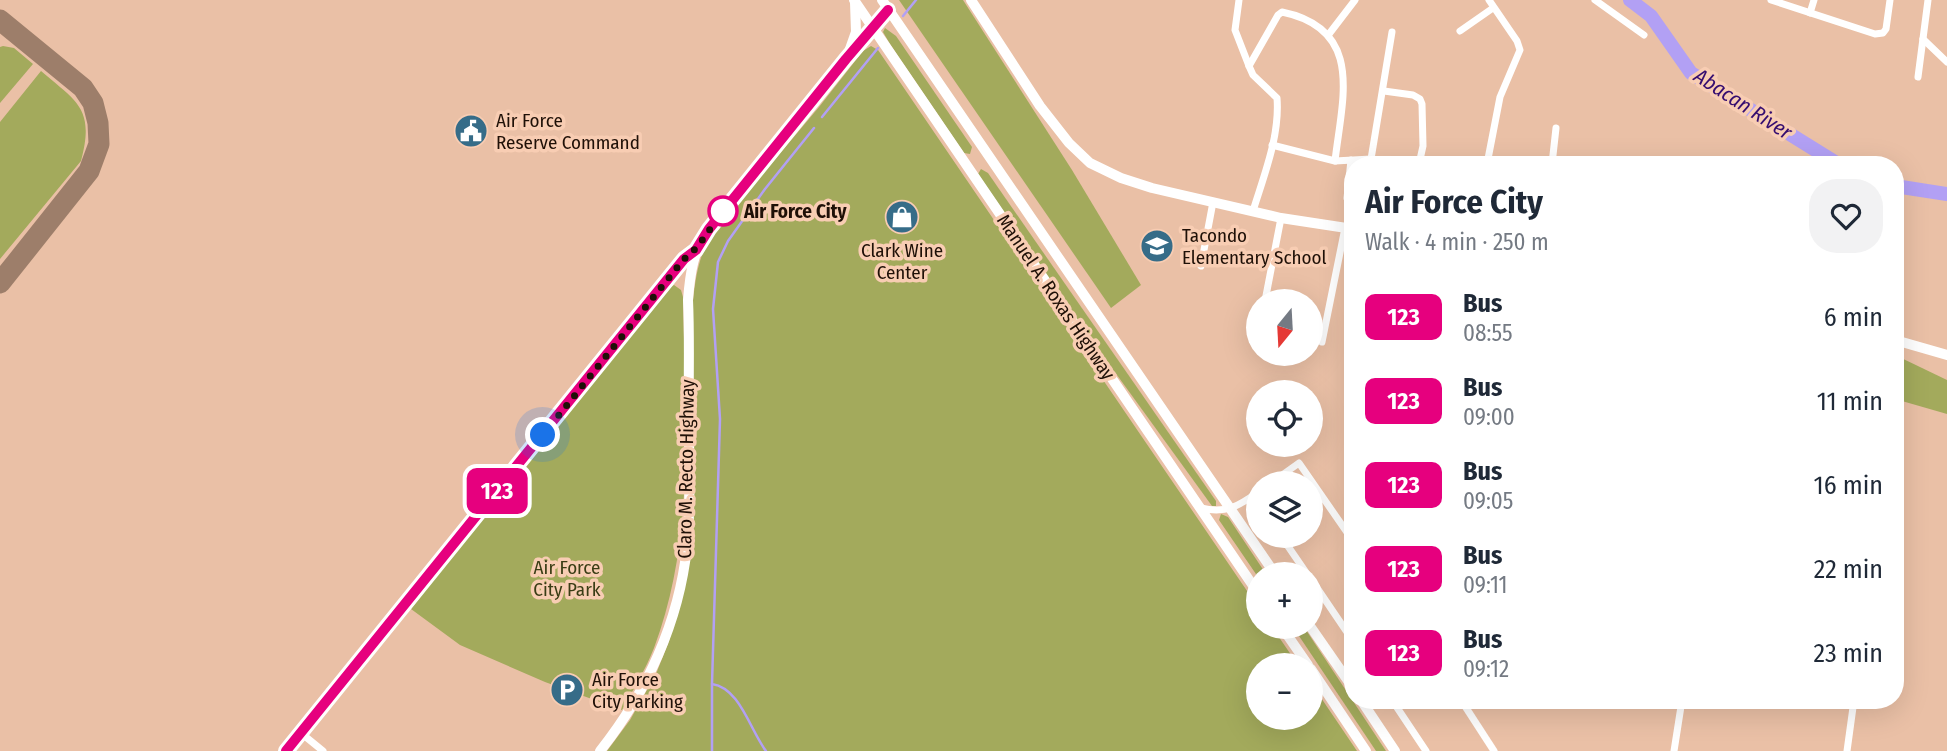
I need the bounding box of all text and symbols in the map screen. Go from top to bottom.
water label: Abacan River [1688,62,1797,146]
place label: Air Force Reserve Command [496,109,640,154]
public building icon: Air Force Reserve Command [452,112,490,150]
button: heart [1809,179,1883,253]
text: Air Force City [1365,182,1543,222]
marker: Air Force City [708,196,738,226]
shop icon: Clark Wine Center [883,198,921,236]
place label: Air Force City [743,200,847,223]
street label: Manuel A. Roxas Highway [992,210,1120,385]
place label: Tacondo Elementary School [1182,224,1327,269]
school or university icon: Tacondo Elementary School [1138,227,1176,265]
text: Walk · 4 min · 250 m [1365,228,1549,256]
place label: Clark Wine Center [861,239,943,284]
text: Bus [1463,288,1502,319]
north arrow [1246,289,1323,366]
map controls [1246,289,1323,730]
text: 6 min [1824,302,1883,333]
text: 123 [1387,303,1420,331]
text: 08:55 [1463,319,1512,347]
text: Bus [1463,372,1502,403]
street label: Claro M. Recto Highway [673,379,699,559]
button: locate [1246,380,1323,457]
text: 11 min [1817,386,1883,417]
text: 123 [1387,387,1420,415]
text: 09:00 [1463,403,1515,431]
your location [525,417,560,452]
text: Bus [1463,456,1502,487]
line badge: 123 [457,468,537,514]
text: 16 min [1814,470,1883,501]
button: layers [1246,471,1323,548]
text: 123 [1387,471,1420,499]
text: 123 [481,477,513,505]
text: 09:05 [1463,487,1513,515]
text: Bus [1463,540,1502,571]
text: 22 min [1814,554,1883,585]
text: 123 [1387,555,1420,583]
park label: Air Force City Park [533,556,601,601]
button: + [1246,562,1323,639]
text: 09:11 [1463,571,1508,599]
text: Bus [1463,624,1502,655]
text: 23 min [1814,638,1883,669]
text: 123 [1387,639,1420,667]
button: − [1246,653,1323,730]
text: 09:12 [1463,655,1509,683]
place label: Air Force City Parking [592,668,683,713]
parking icon: Air Force City Parking [548,671,586,709]

